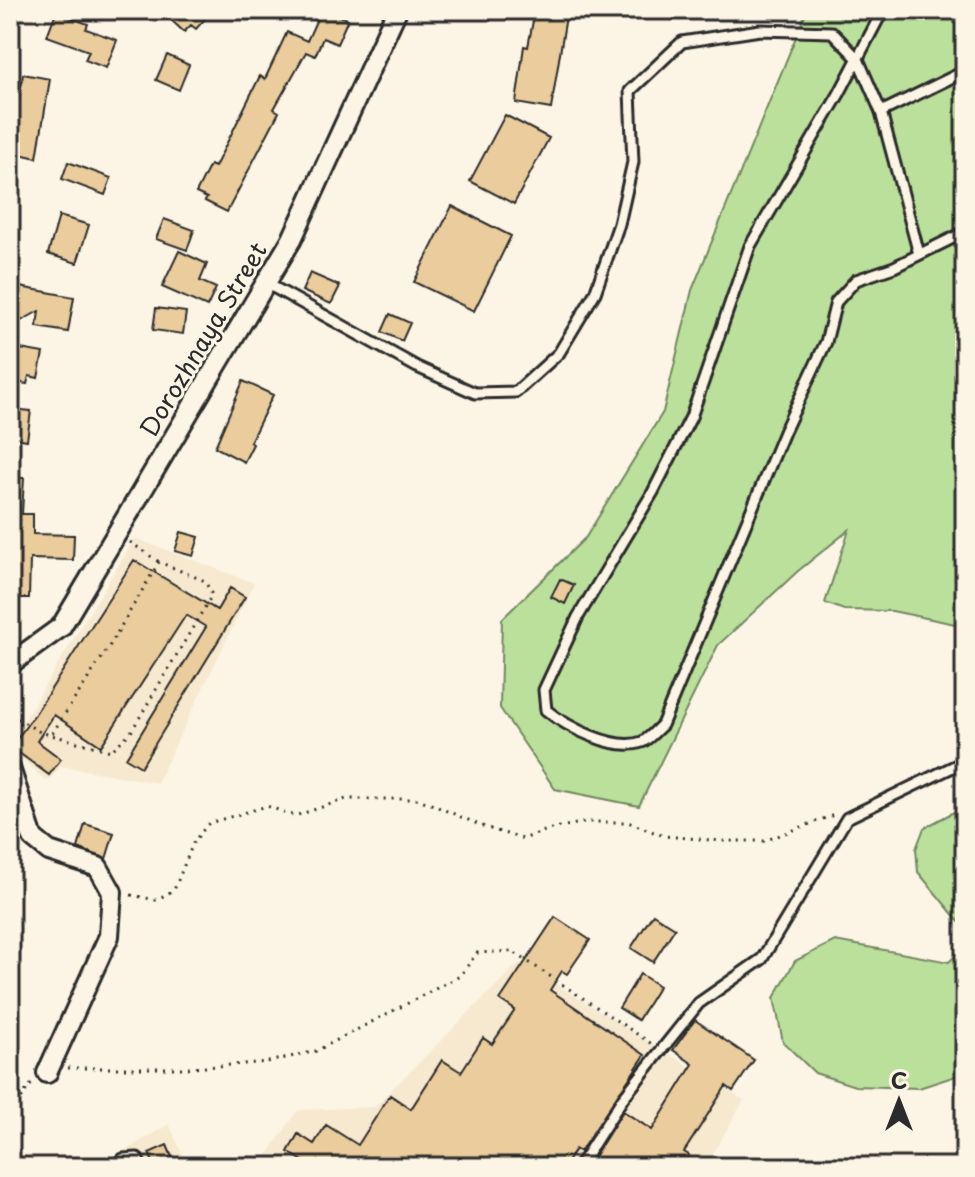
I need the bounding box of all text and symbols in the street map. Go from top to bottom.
street label: Dorozhnaya Street [130,235,275,443]
north arrow [859,1061,939,1141]
text: С [891,1063,907,1096]

